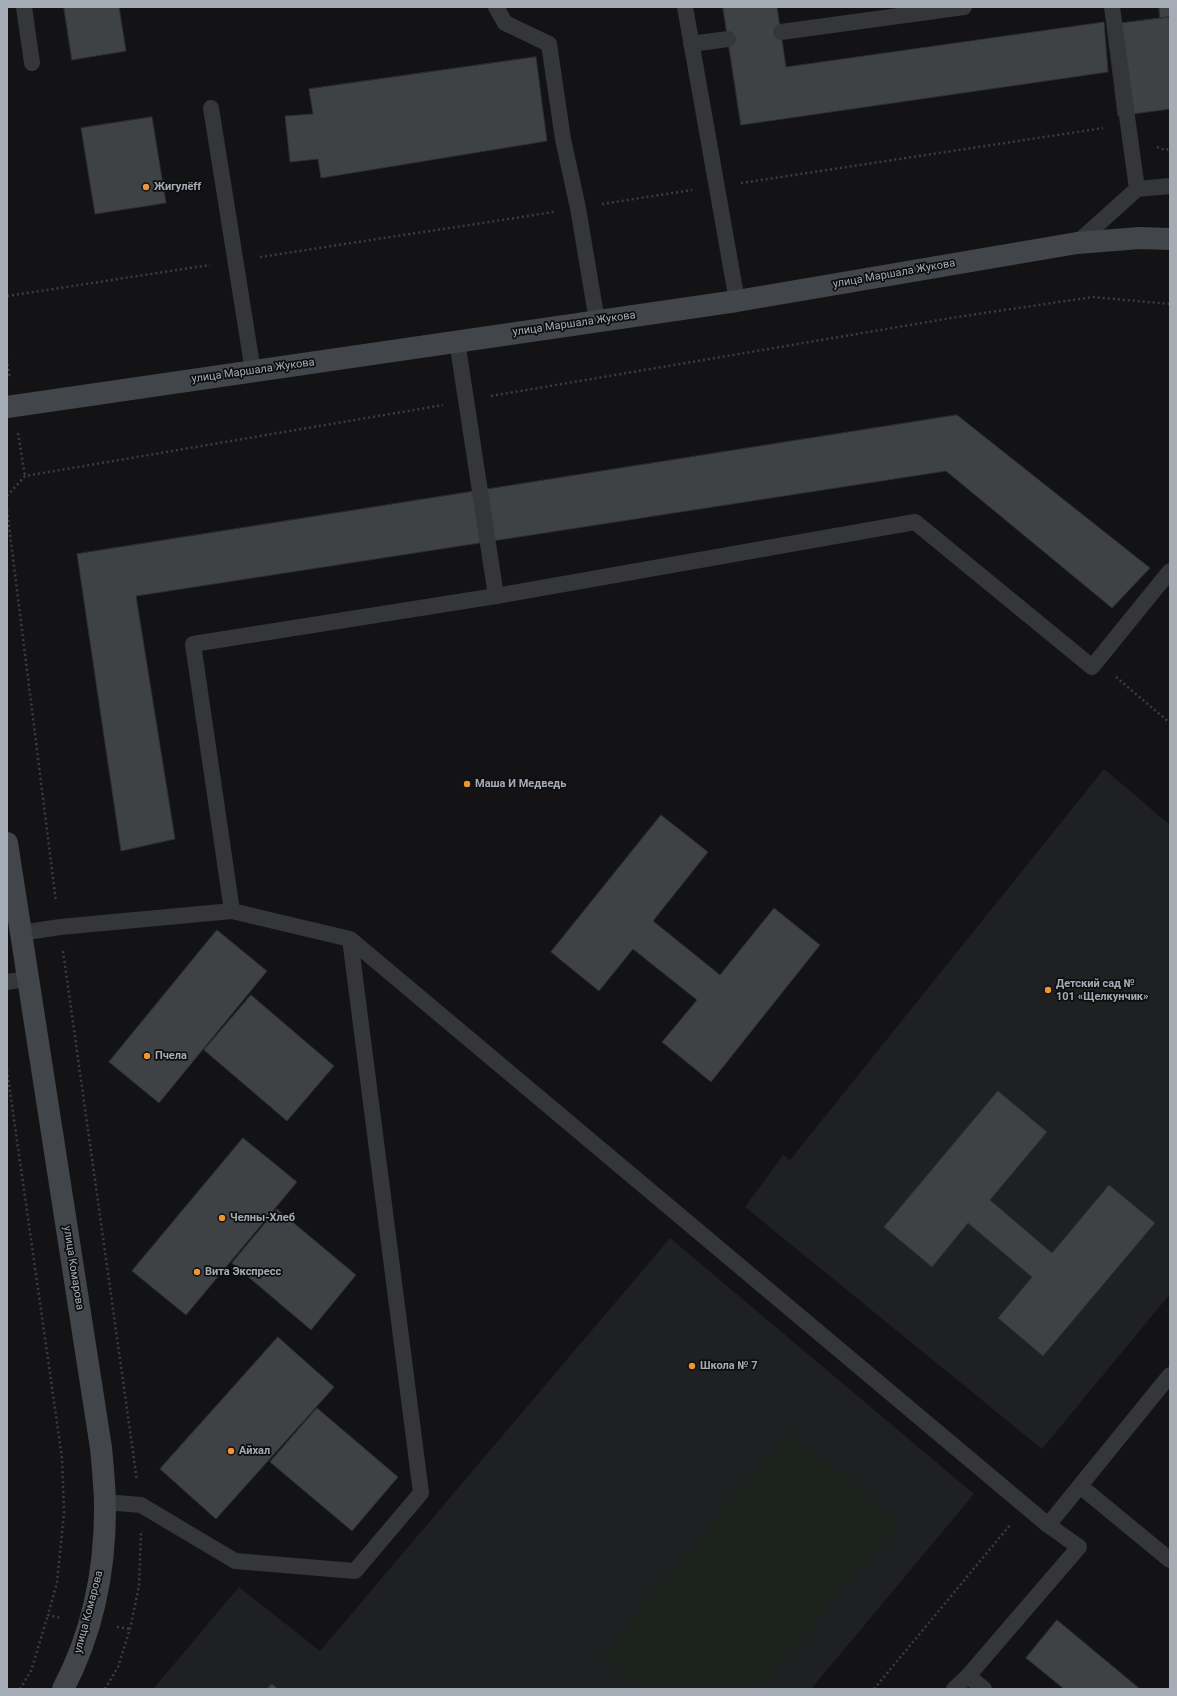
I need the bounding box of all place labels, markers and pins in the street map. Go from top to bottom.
place label: Жигулёff [154,180,201,194]
marker: Жигулёff [141,182,151,192]
place label: Маша И Медведь [475,777,566,791]
marker: Маша И Медведь [462,779,472,789]
place label: Детский сад № 101 «Щелкунчик» [1056,977,1149,1003]
marker: Детский сад № 101 «Щелкунчик» [1043,985,1053,995]
place label: Пчела [155,1049,187,1063]
marker: Пчела [142,1051,152,1061]
place label: Челны-Хлеб [230,1211,295,1225]
marker: Челны-Хлеб [217,1213,227,1223]
place label: Вита Экспресс [205,1265,281,1279]
marker: Вита Экспресс [192,1267,202,1277]
place label: Школа № 7 [700,1359,758,1373]
marker: Школа № 7 [687,1361,697,1371]
place label: Айхал [239,1444,270,1458]
marker: Айхал [226,1446,236,1456]

